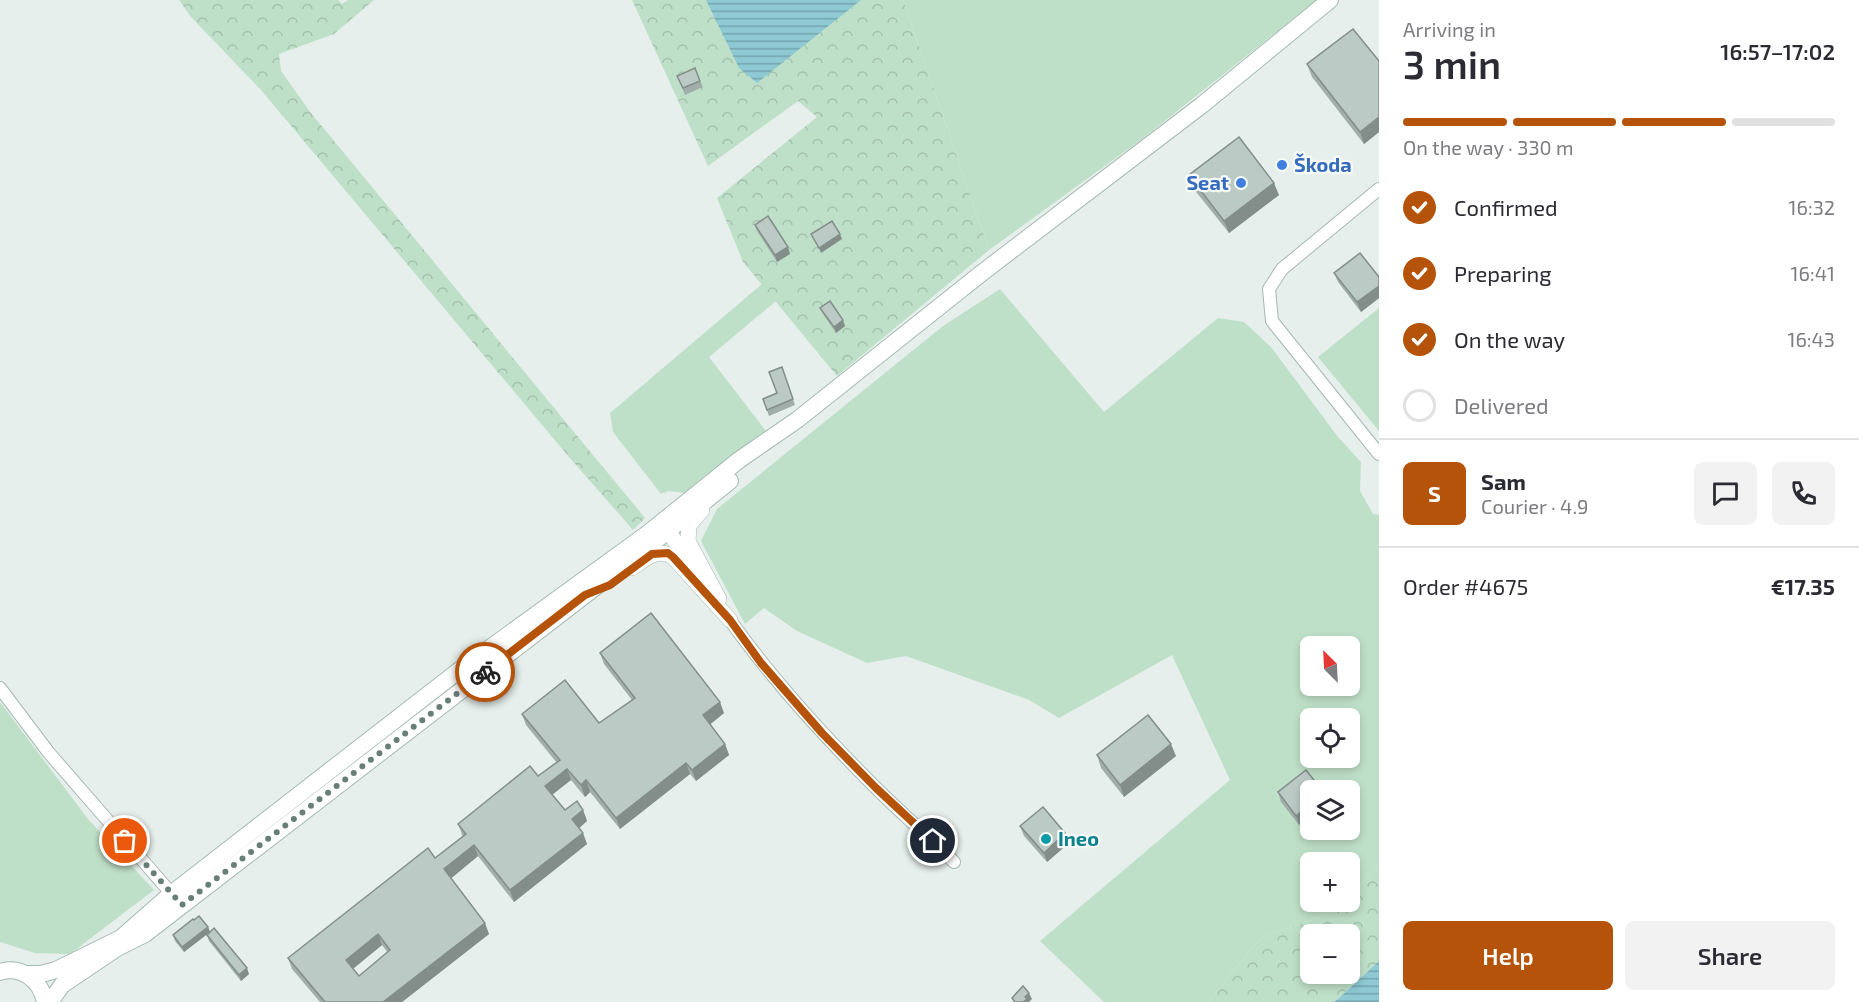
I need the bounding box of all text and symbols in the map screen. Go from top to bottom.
text: Arriving in [1403,17,1496,41]
text: 16:57–17:02 [1720,38,1835,64]
text: 3 min [1403,40,1501,87]
text: On the way · 330 m [1403,135,1574,159]
place label: Škoda [1294,152,1352,176]
marker: Škoda [1275,158,1289,172]
place label: Seat [1186,170,1229,194]
marker: Seat [1234,176,1248,190]
icon: check [1403,191,1436,224]
text: Confirmed [1454,194,1558,220]
text: 16:32 [1789,195,1835,219]
icon: check [1403,257,1436,290]
text: Preparing [1454,260,1552,286]
text: 16:41 [1791,261,1835,285]
icon: check [1403,323,1436,356]
text: On the way [1454,326,1565,352]
text: 16:43 [1787,327,1835,351]
text: Delivered [1454,392,1549,418]
button: chat [1694,462,1757,525]
button: phone [1772,462,1835,525]
text: Sam [1481,468,1526,494]
text: S [1428,480,1441,506]
text: Courier · 4.9 [1481,494,1588,518]
text: Order #4675 [1403,573,1528,599]
text: €17.35 [1771,573,1835,599]
north arrow [1300,636,1360,696]
map controls [1300,636,1360,984]
courier [455,642,515,702]
icon: bike [469,656,502,689]
button: locate [1300,708,1360,768]
button: layers [1300,780,1360,840]
pin [99,815,150,866]
pin [907,815,958,866]
icon: bag [108,824,141,857]
icon: home [916,824,949,857]
place label: Ineo [1058,826,1099,850]
marker: Ineo [1039,832,1053,846]
button: + [1300,852,1360,912]
button: Help [1403,921,1613,990]
button: Share [1625,921,1835,990]
button: − [1300,924,1360,984]

